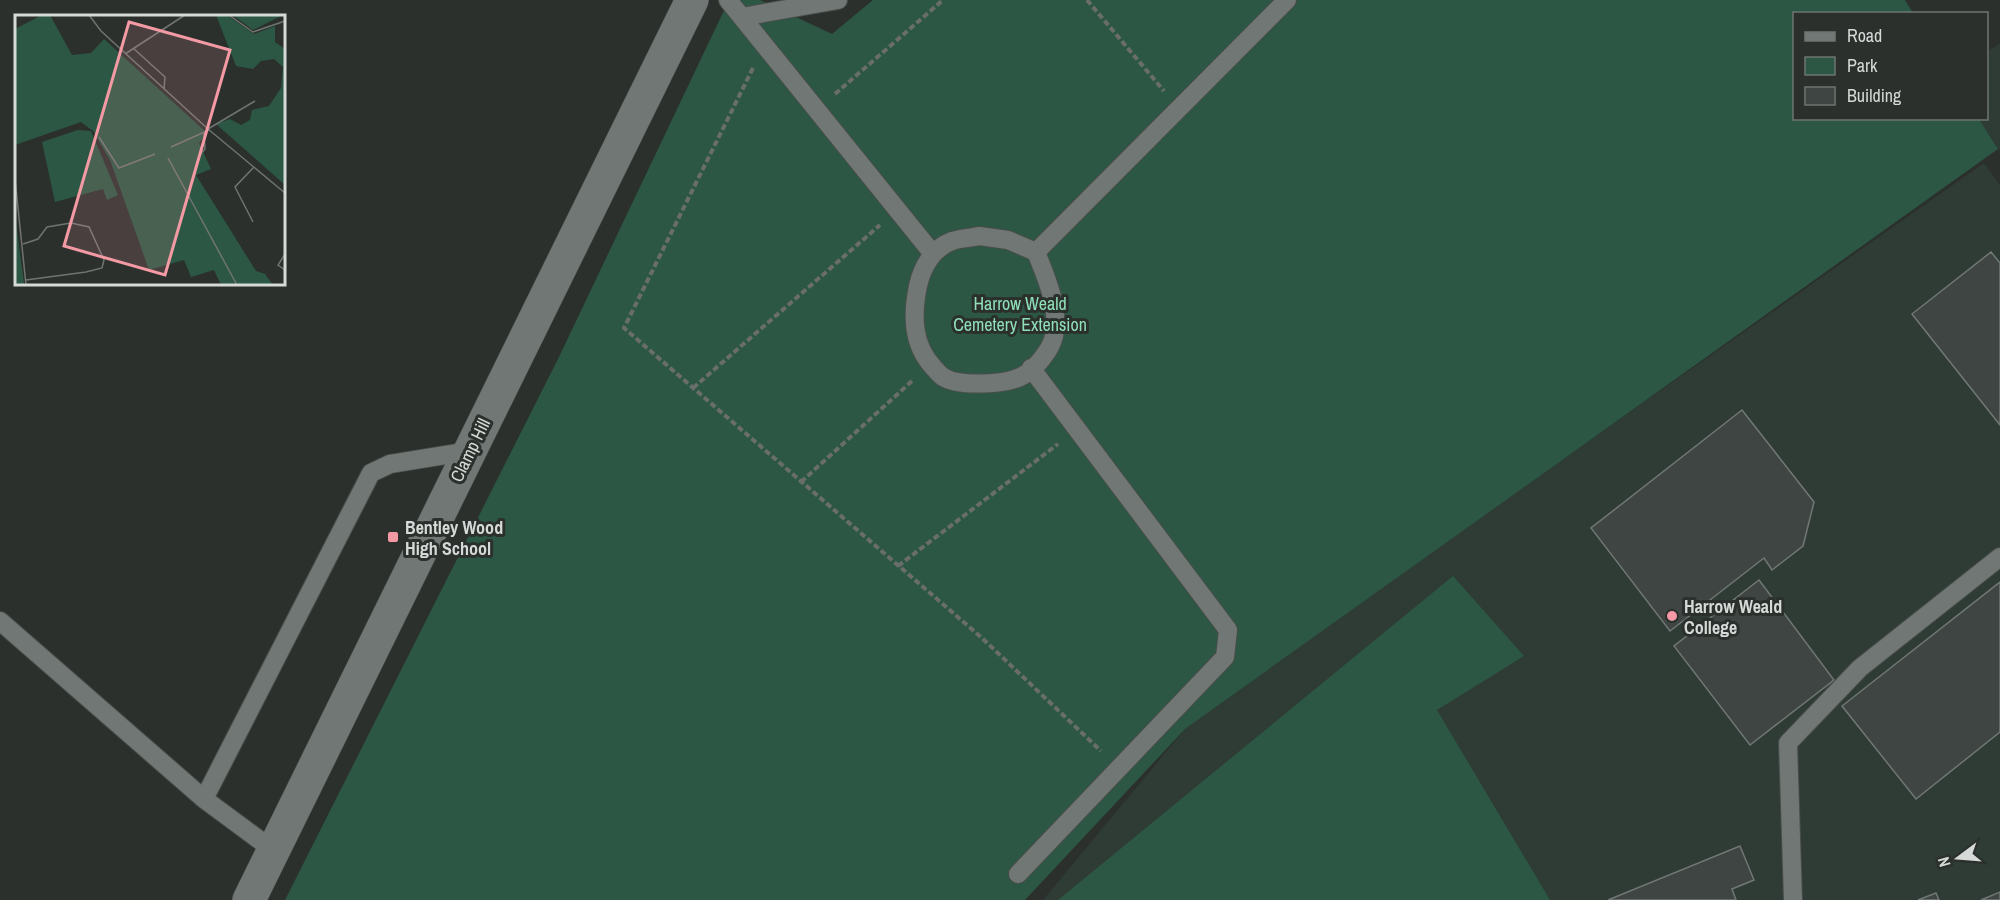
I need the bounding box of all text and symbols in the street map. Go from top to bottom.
legend [1793,12,1988,120]
inset map [15,15,285,285]
text: Road [1847,23,1882,48]
text: Park [1847,53,1878,78]
text: Building [1847,83,1902,108]
park label: Harrow Weald Cemetery Extension [953,291,1087,337]
street label: Clamp Hill [444,414,496,486]
place label: Bentley Wood High School [405,515,503,561]
marker: Bentley Wood High School [386,530,400,544]
place label: Harrow Weald College [1684,594,1782,640]
marker: Harrow Weald College [1665,609,1679,623]
north arrow [1928,828,1988,888]
text: N [1932,855,1955,870]

